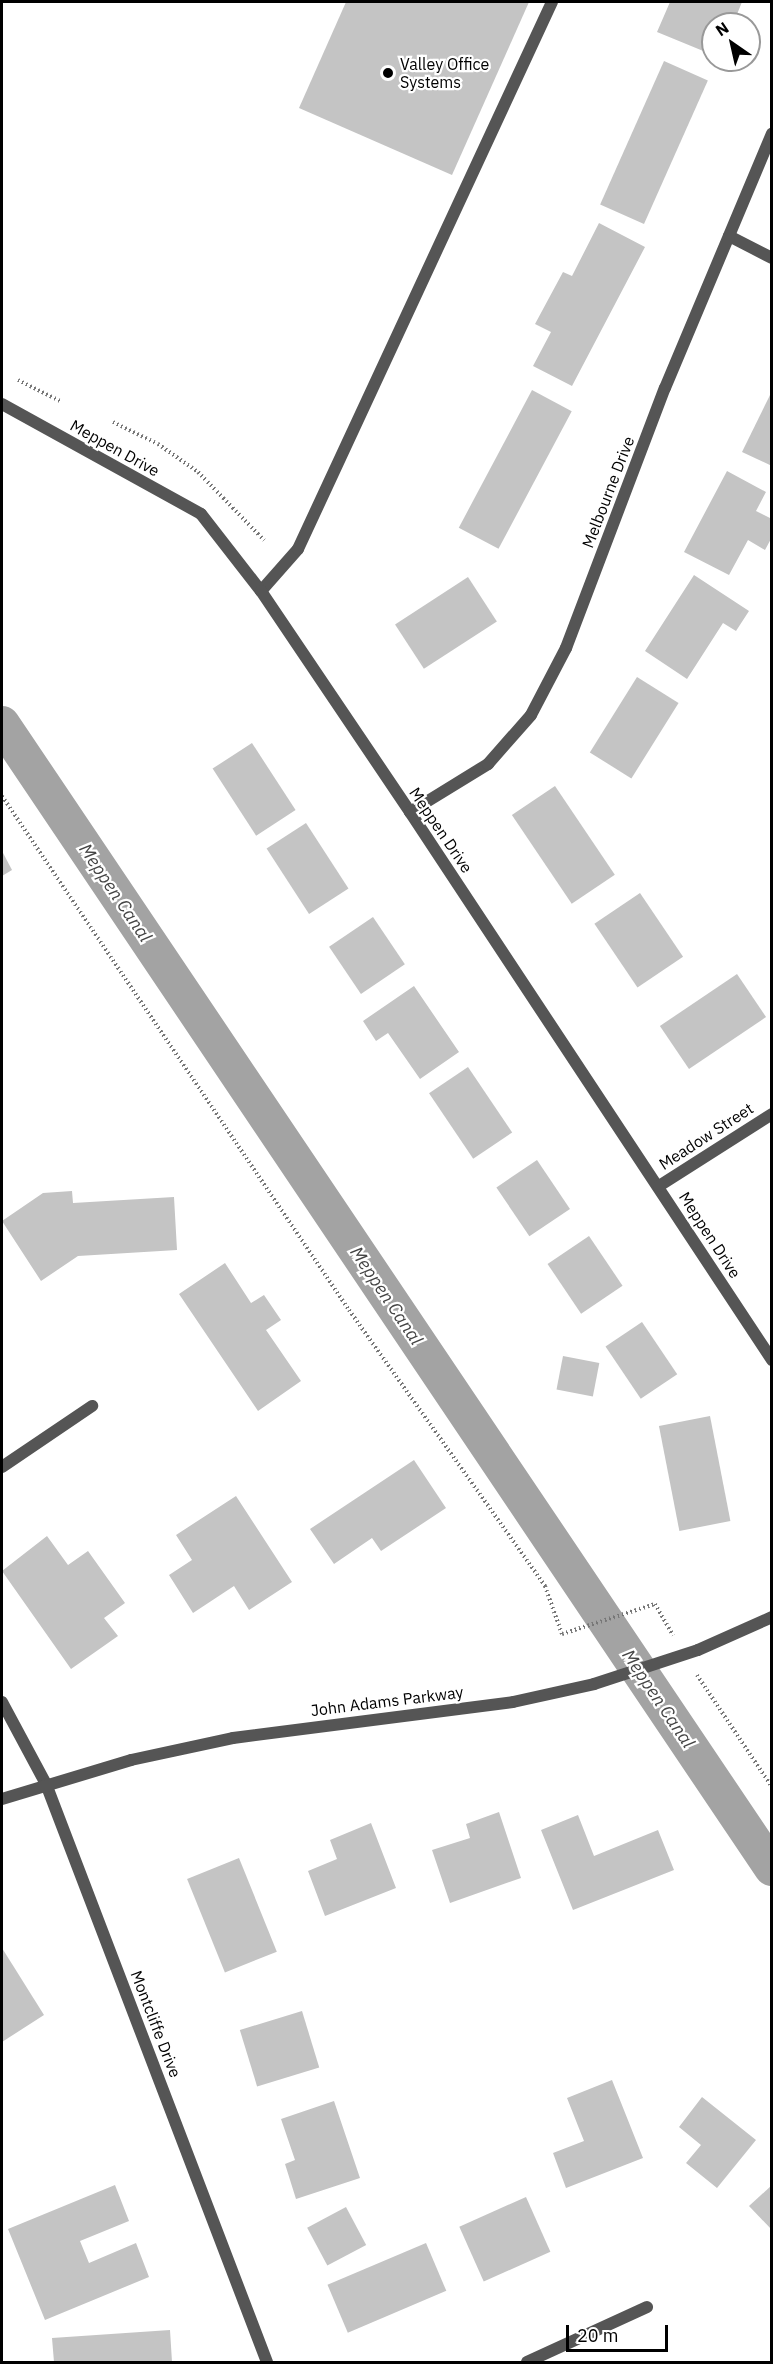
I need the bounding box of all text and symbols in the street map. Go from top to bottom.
north arrow [701,12,761,72]
text: N [712,17,732,40]
place label: Valley Office Systems [400,54,489,92]
marker: Valley Office Systems [381,66,395,80]
street label: Meppen Drive [67,416,163,480]
street label: Melbourne Drive [578,433,638,551]
street label: Meppen Drive [405,784,477,876]
water label: Meppen Canal [74,840,156,946]
street label: Meadow Street [655,1098,757,1174]
street label: Meppen Drive [675,1188,745,1282]
water label: Meppen Canal [345,1243,427,1349]
water label: Meppen Canal [617,1646,699,1752]
street label: John Adams Parkway [310,1682,464,1720]
street label: Montcliffe Drive [127,1968,185,2080]
scale bar [569,2313,671,2351]
text: 20 m [577,2324,619,2347]

